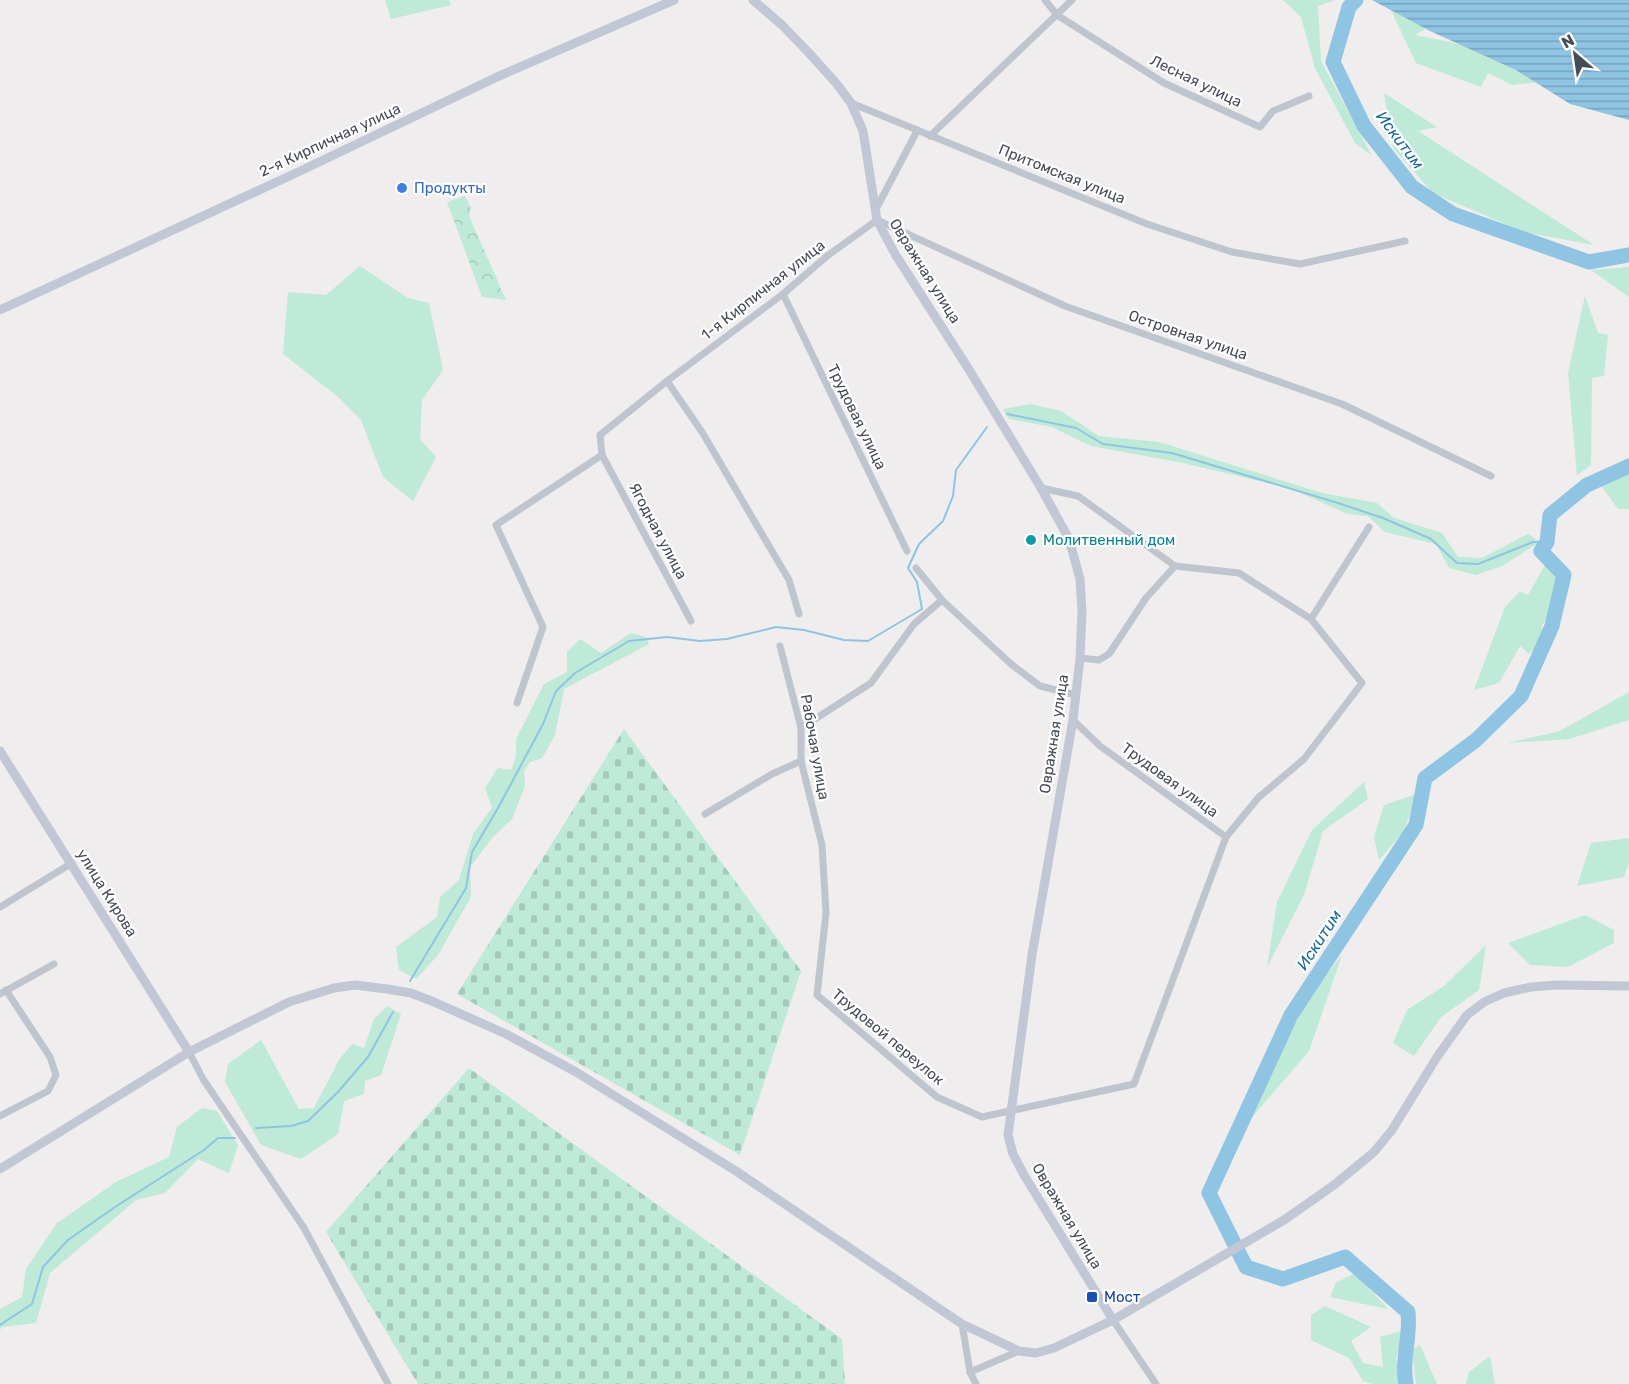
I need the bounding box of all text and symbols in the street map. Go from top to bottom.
north arrow [1545,24,1605,84]
text: N [1558,30,1578,52]
street label: Лесная улица [1147,51,1245,111]
street label: 2-я Кирпичная улица [256,99,404,181]
water label: Искитим [1372,107,1428,173]
street label: Притомская улица [996,140,1128,208]
place label: Продукты [414,179,486,197]
marker: Продукты [395,181,409,195]
street label: Овражная улица [886,215,964,327]
street label: 1-я Кирпичная улица [698,236,828,344]
street label: Островная улица [1126,306,1250,364]
street label: Трудовая улица [824,361,890,473]
street label: Ягодная улица [625,480,691,582]
place label: Молитвенный дом [1043,531,1175,549]
marker: Молитвенный дом [1024,533,1038,547]
street label: Овражная улица [1036,673,1072,795]
street label: Рабочая улица [797,693,833,801]
street label: Трудовая улица [1118,739,1222,821]
street label: улица Кирова [73,846,141,940]
water label: Искитим [1293,906,1345,973]
street label: Трудовой переулок [828,985,948,1089]
street label: Овражная улица [1028,1160,1106,1272]
place label: Мост [1104,1288,1141,1306]
marker: Мост [1085,1290,1099,1304]

